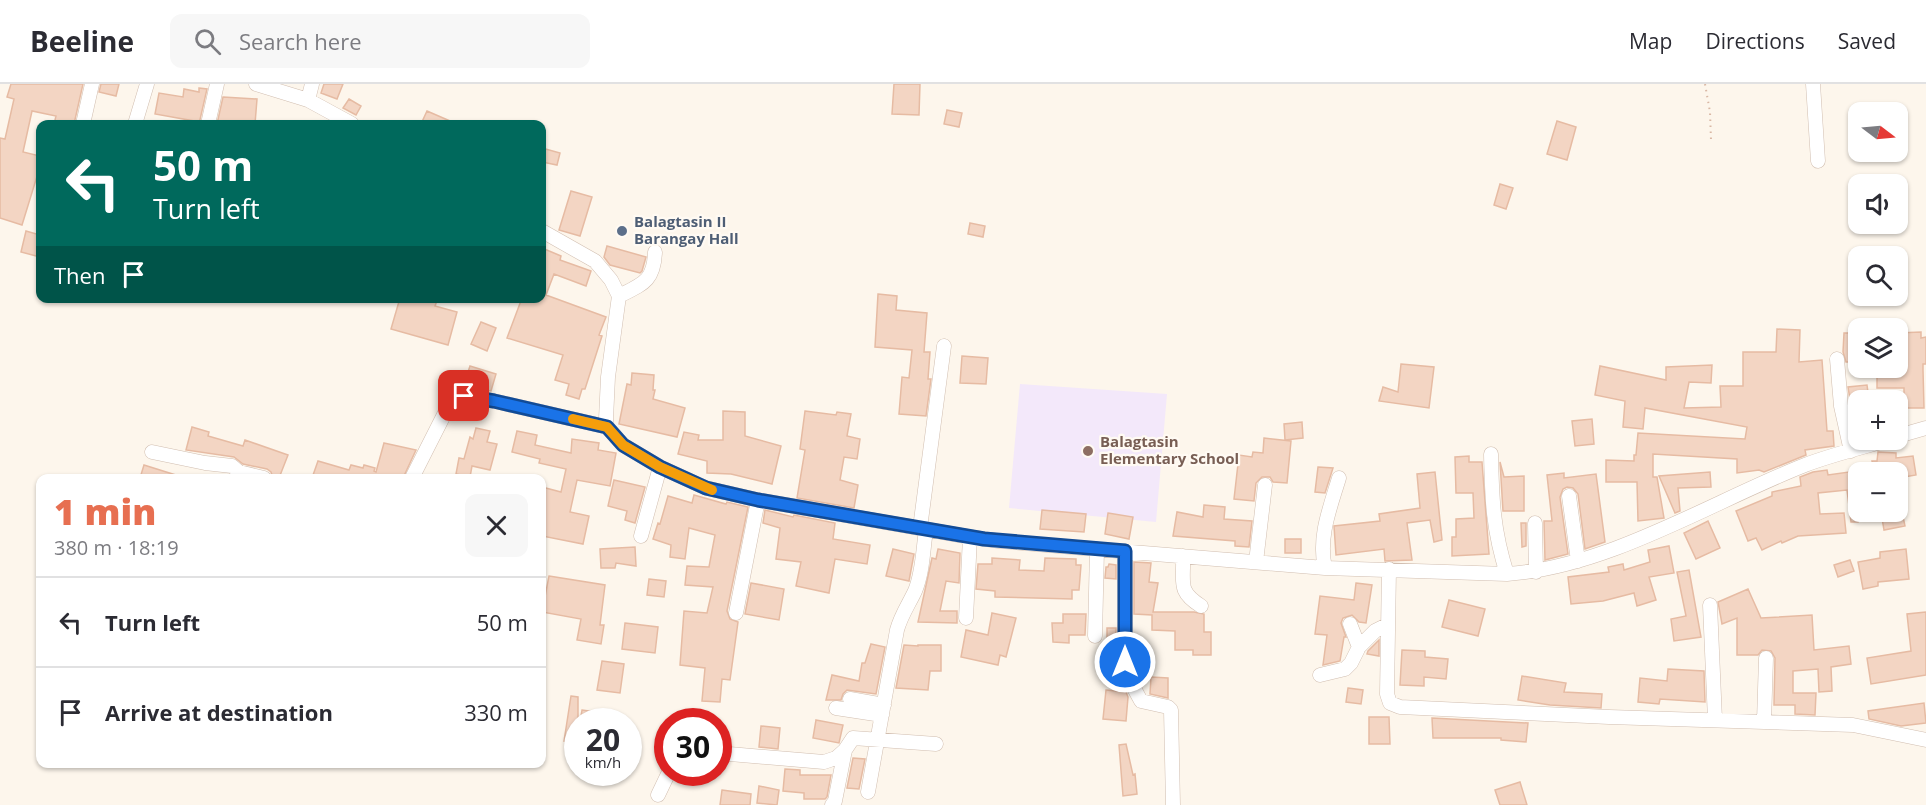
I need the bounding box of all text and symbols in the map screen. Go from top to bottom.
search box [170,14,590,68]
text: Beeline [30,22,134,60]
icon: search [191,25,224,58]
text: Search here [239,26,362,56]
text: Map [1629,27,1672,55]
text: Directions [1705,27,1805,55]
text: Saved [1838,27,1896,55]
north arrow [1848,102,1908,162]
map controls [1848,102,1908,522]
text: 50 m [153,136,253,193]
icon: left [54,144,132,222]
button: sound [1848,174,1908,234]
text: Turn left [153,190,260,227]
place label: Balagtasin II Barangay Hall [634,211,739,248]
marker: Balagtasin II Barangay Hall [615,224,629,238]
button: search [1848,246,1908,306]
icon: arrive [117,258,150,291]
text: Then [54,260,105,290]
button: layers [1848,318,1908,378]
pin [438,370,489,421]
icon: arrive [447,379,480,412]
button: + [1848,390,1908,450]
place label: Balagtasin Elementary School [1100,431,1239,468]
marker: Balagtasin Elementary School [1081,444,1095,458]
button: − [1848,462,1908,522]
text: 1 min [54,487,156,536]
button: close [465,494,528,557]
text: 380 m · 18:19 [54,534,179,561]
icon: left [54,606,87,639]
text: Turn left [105,607,200,637]
text: 50 m [477,607,528,637]
position arrow [1093,630,1157,694]
icon: arrive [54,696,87,729]
text: Arrive at destination [105,697,333,727]
text: 330 m [464,697,528,727]
speed limit sign: 30 [654,708,732,786]
text: 20 [586,719,620,760]
text: km/h [585,752,621,772]

